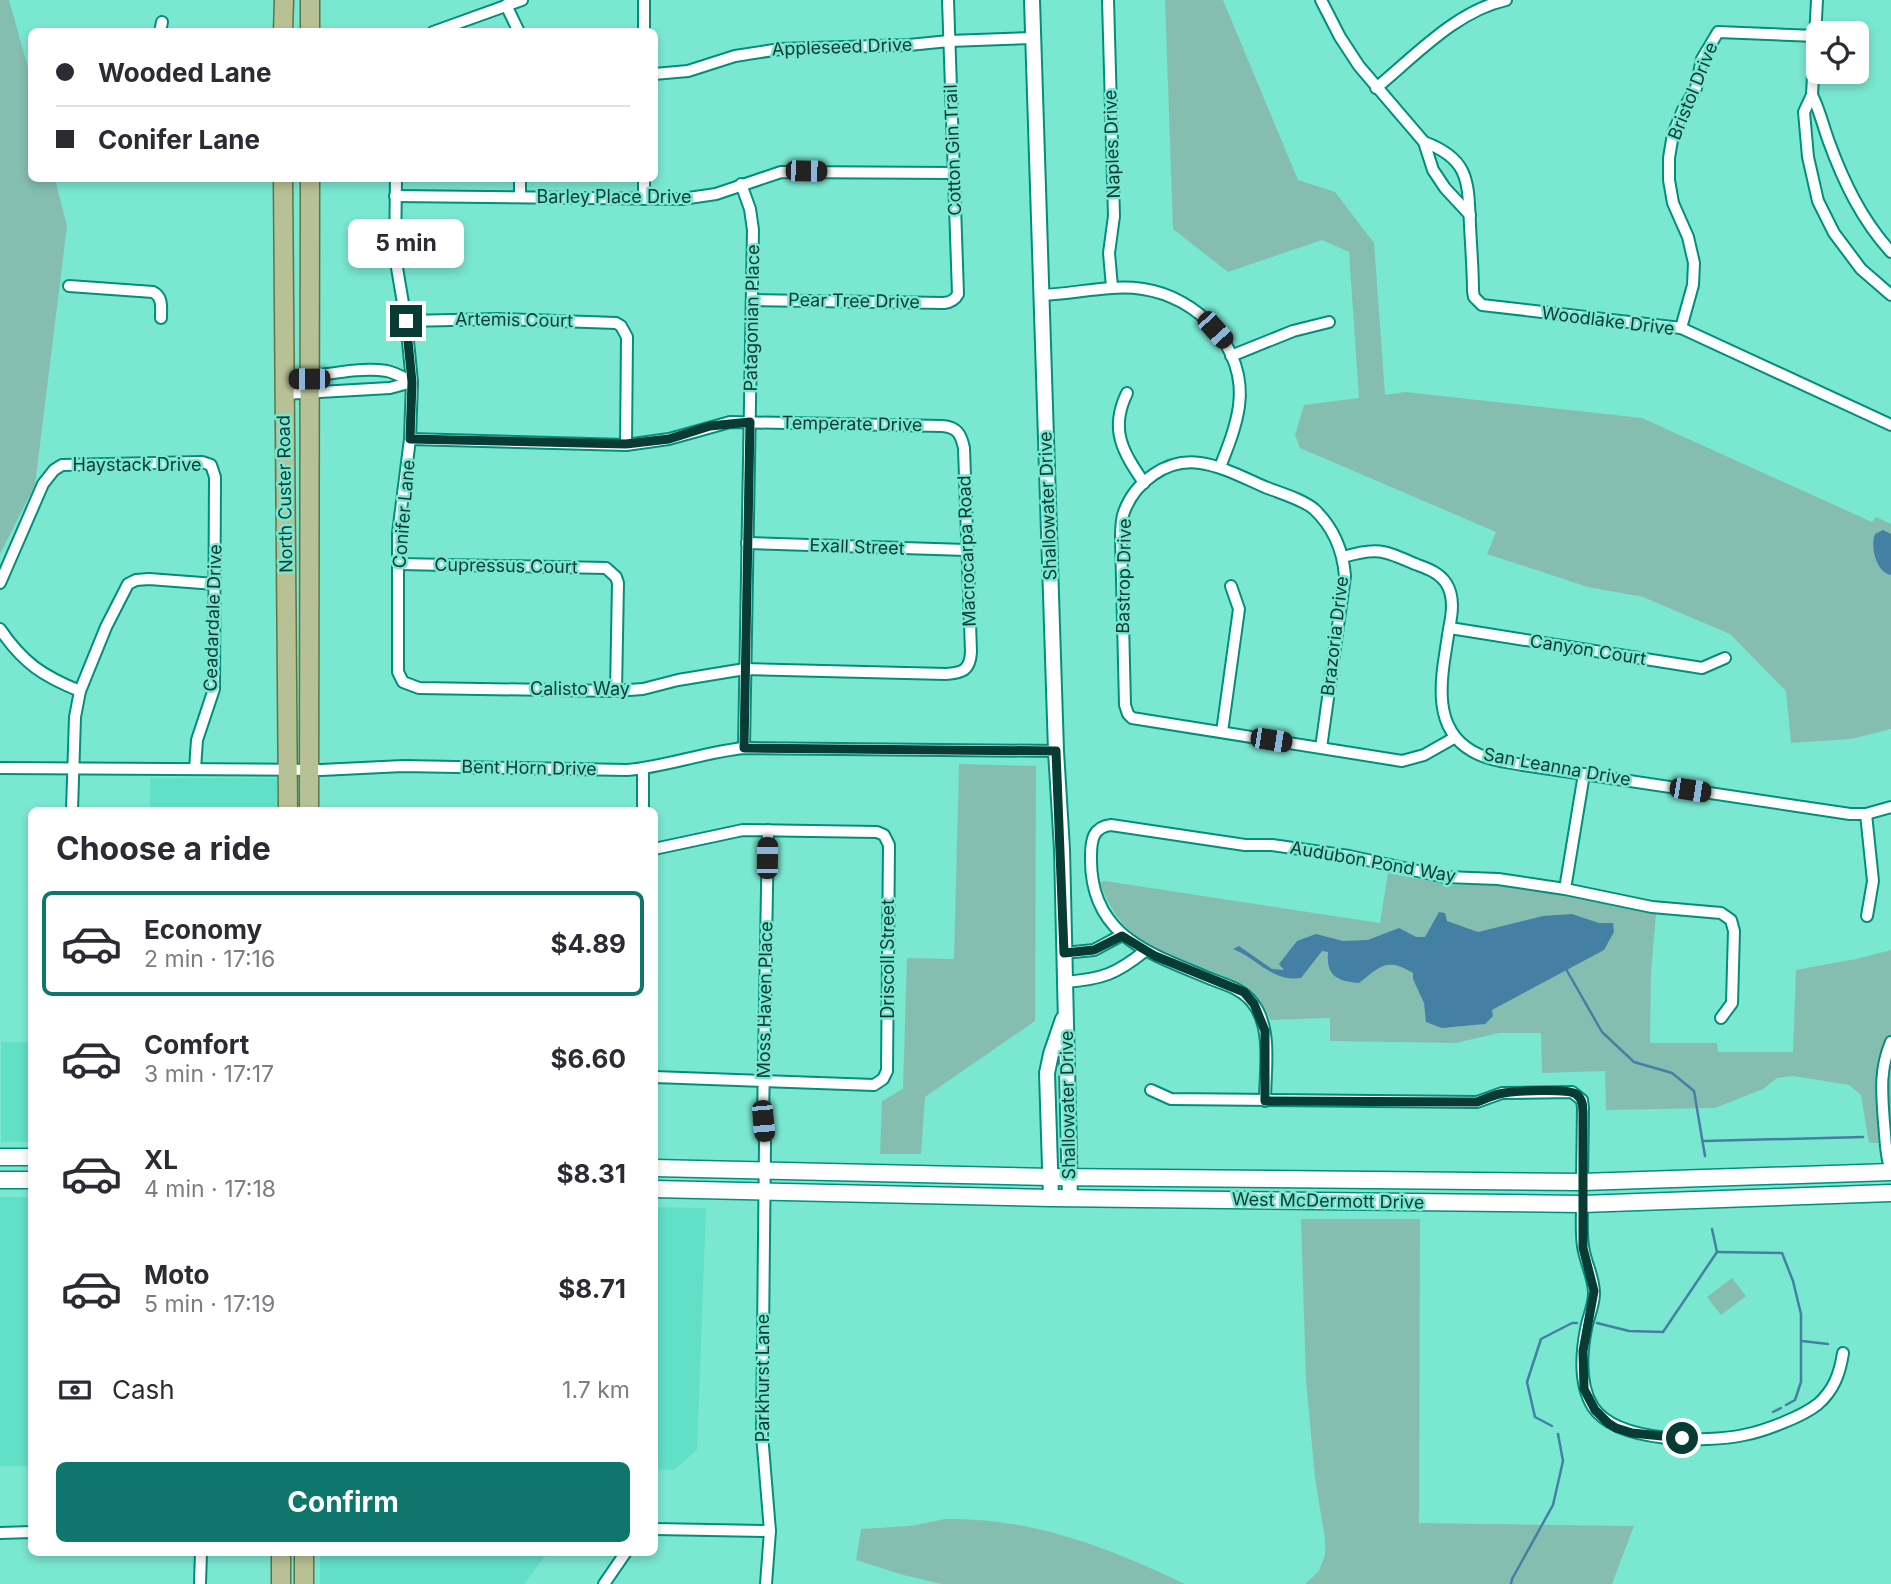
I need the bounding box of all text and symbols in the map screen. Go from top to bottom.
map controls [1806,21,1869,84]
button: locate [1806,21,1869,84]
street label: Appleseed Drive [771,34,913,59]
street label: Bristol Drive [1663,39,1722,143]
text: Wooded Lane [98,57,271,88]
street label: Cotton Gin Trail [940,84,965,216]
street label: Naples Drive [1099,89,1124,199]
text: Conifer Lane [98,124,260,155]
car [785,160,828,182]
street label: Barley Place Drive [536,186,692,207]
callout: 5 min [348,219,464,268]
text: 5 min [375,229,437,257]
street label: Patagonian Place [740,244,763,392]
street label: Pear Tree Drive [788,289,920,312]
street label: Woodlake Drive [1540,302,1676,339]
route end [390,305,422,337]
car [1194,307,1237,353]
street label: Artemis Court [455,308,573,331]
car [289,369,331,390]
street label: Temperate Drive [781,412,923,435]
street label: North Custer Road [273,415,296,573]
street label: Shallowater Drive [1034,431,1061,581]
street label: Haystack Drive [73,454,201,475]
street label: Conifer Lane [388,459,419,569]
street label: Macrocarpa Road [953,475,980,627]
street label: Bastrop Drive [1112,518,1135,634]
street label: Exall Street [809,534,905,559]
street label: Ceadardale Drive [199,544,226,692]
street label: Cupressus Court [434,554,578,577]
street label: Brazoria Drive [1317,575,1352,697]
street label: Canyon Court [1528,630,1648,669]
street label: Calisto Way [530,678,630,699]
car [1249,726,1294,754]
street label: San Leanna Drive [1482,743,1632,790]
street label: Bent Horn Drive [461,756,597,779]
car [1668,776,1713,804]
text: Choose a ride [56,829,271,868]
car [757,837,778,879]
street label: Audubon Pond Way [1289,837,1458,886]
street label: Driscoll Street [877,899,898,1019]
icon: car [60,912,123,975]
text: Economy [144,914,262,945]
street label: Moss Haven Place [753,921,776,1079]
text: $4.89 [551,928,626,959]
text: 2 min · 17:16 [144,945,275,973]
icon: car [60,1027,123,1090]
text: Comfort [144,1029,249,1060]
street label: Shallowater Drive [1056,1030,1079,1180]
text: $6.60 [551,1043,626,1074]
text: 3 min · 17:17 [144,1060,274,1088]
car [751,1099,776,1143]
icon: car [60,1142,123,1205]
text: XL [144,1144,178,1175]
text: $8.31 [557,1158,626,1189]
text: 4 min · 17:18 [144,1175,276,1203]
street label: West McDermott Drive [1232,1188,1424,1213]
icon: car [60,1257,123,1320]
text: Moto [144,1259,209,1290]
text: $8.71 [558,1273,626,1304]
text: 5 min · 17:19 [144,1290,275,1318]
street label: Parkhurst Lane [752,1314,773,1442]
icon: cash [56,1371,94,1409]
text: Cash [112,1374,175,1405]
text: 1.7 km [562,1376,630,1404]
route start [1666,1422,1698,1454]
button: Confirm [56,1462,630,1542]

